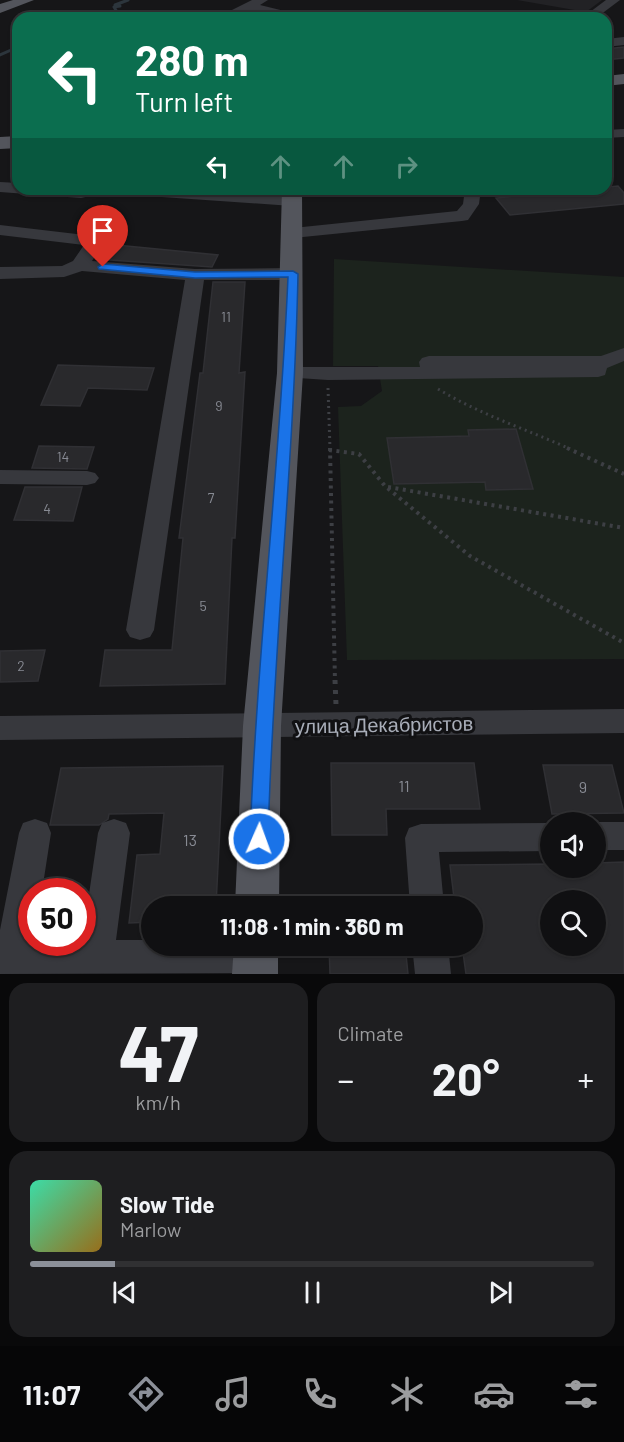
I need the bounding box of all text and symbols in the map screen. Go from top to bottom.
text: 280 m [135,34,249,84]
icon: left [36,36,114,114]
text: Turn left [135,85,233,117]
icon: left [201,150,234,183]
icon: ahead [264,150,297,183]
icon: ahead [327,150,360,183]
icon: right [390,150,423,183]
pin [77,205,128,267]
icon: arrive [86,214,119,247]
house number: 11 [221,308,231,325]
house number: 9 [215,397,223,414]
house number: 14 [57,448,69,465]
house number: 7 [208,489,215,506]
house number: 4 [43,500,51,517]
house number: 5 [199,597,207,614]
house number: 2 [17,657,25,674]
street label: улица Декабристов [295,710,473,738]
house number: 11 [398,776,410,795]
house number: 9 [579,777,587,796]
position arrow [227,807,291,871]
map controls [540,812,606,956]
button: sound [540,812,606,878]
house number: 13 [183,830,197,849]
speed limit sign: 50 [18,878,96,956]
button: search [540,890,606,956]
text: 11:08 · 1 min · 360 m [220,913,404,939]
text: 47 [118,1004,198,1098]
text: Climate [338,1021,404,1045]
text: 20° [432,1051,500,1105]
text: − [338,1059,354,1099]
text: + [578,1059,594,1099]
text: km/h [136,1090,181,1114]
text: Slow Tide [120,1191,215,1217]
text: Marlow [120,1217,181,1241]
icon: previous [108,1276,141,1309]
icon: pause [296,1276,329,1309]
icon: next [484,1276,517,1309]
icon: directions [125,1373,167,1415]
icon: music [212,1373,254,1415]
icon: phone [299,1373,341,1415]
icon: climate [386,1373,428,1415]
icon: car [473,1373,515,1415]
icon: filters [560,1373,602,1415]
text: 11:07 [22,1378,80,1410]

